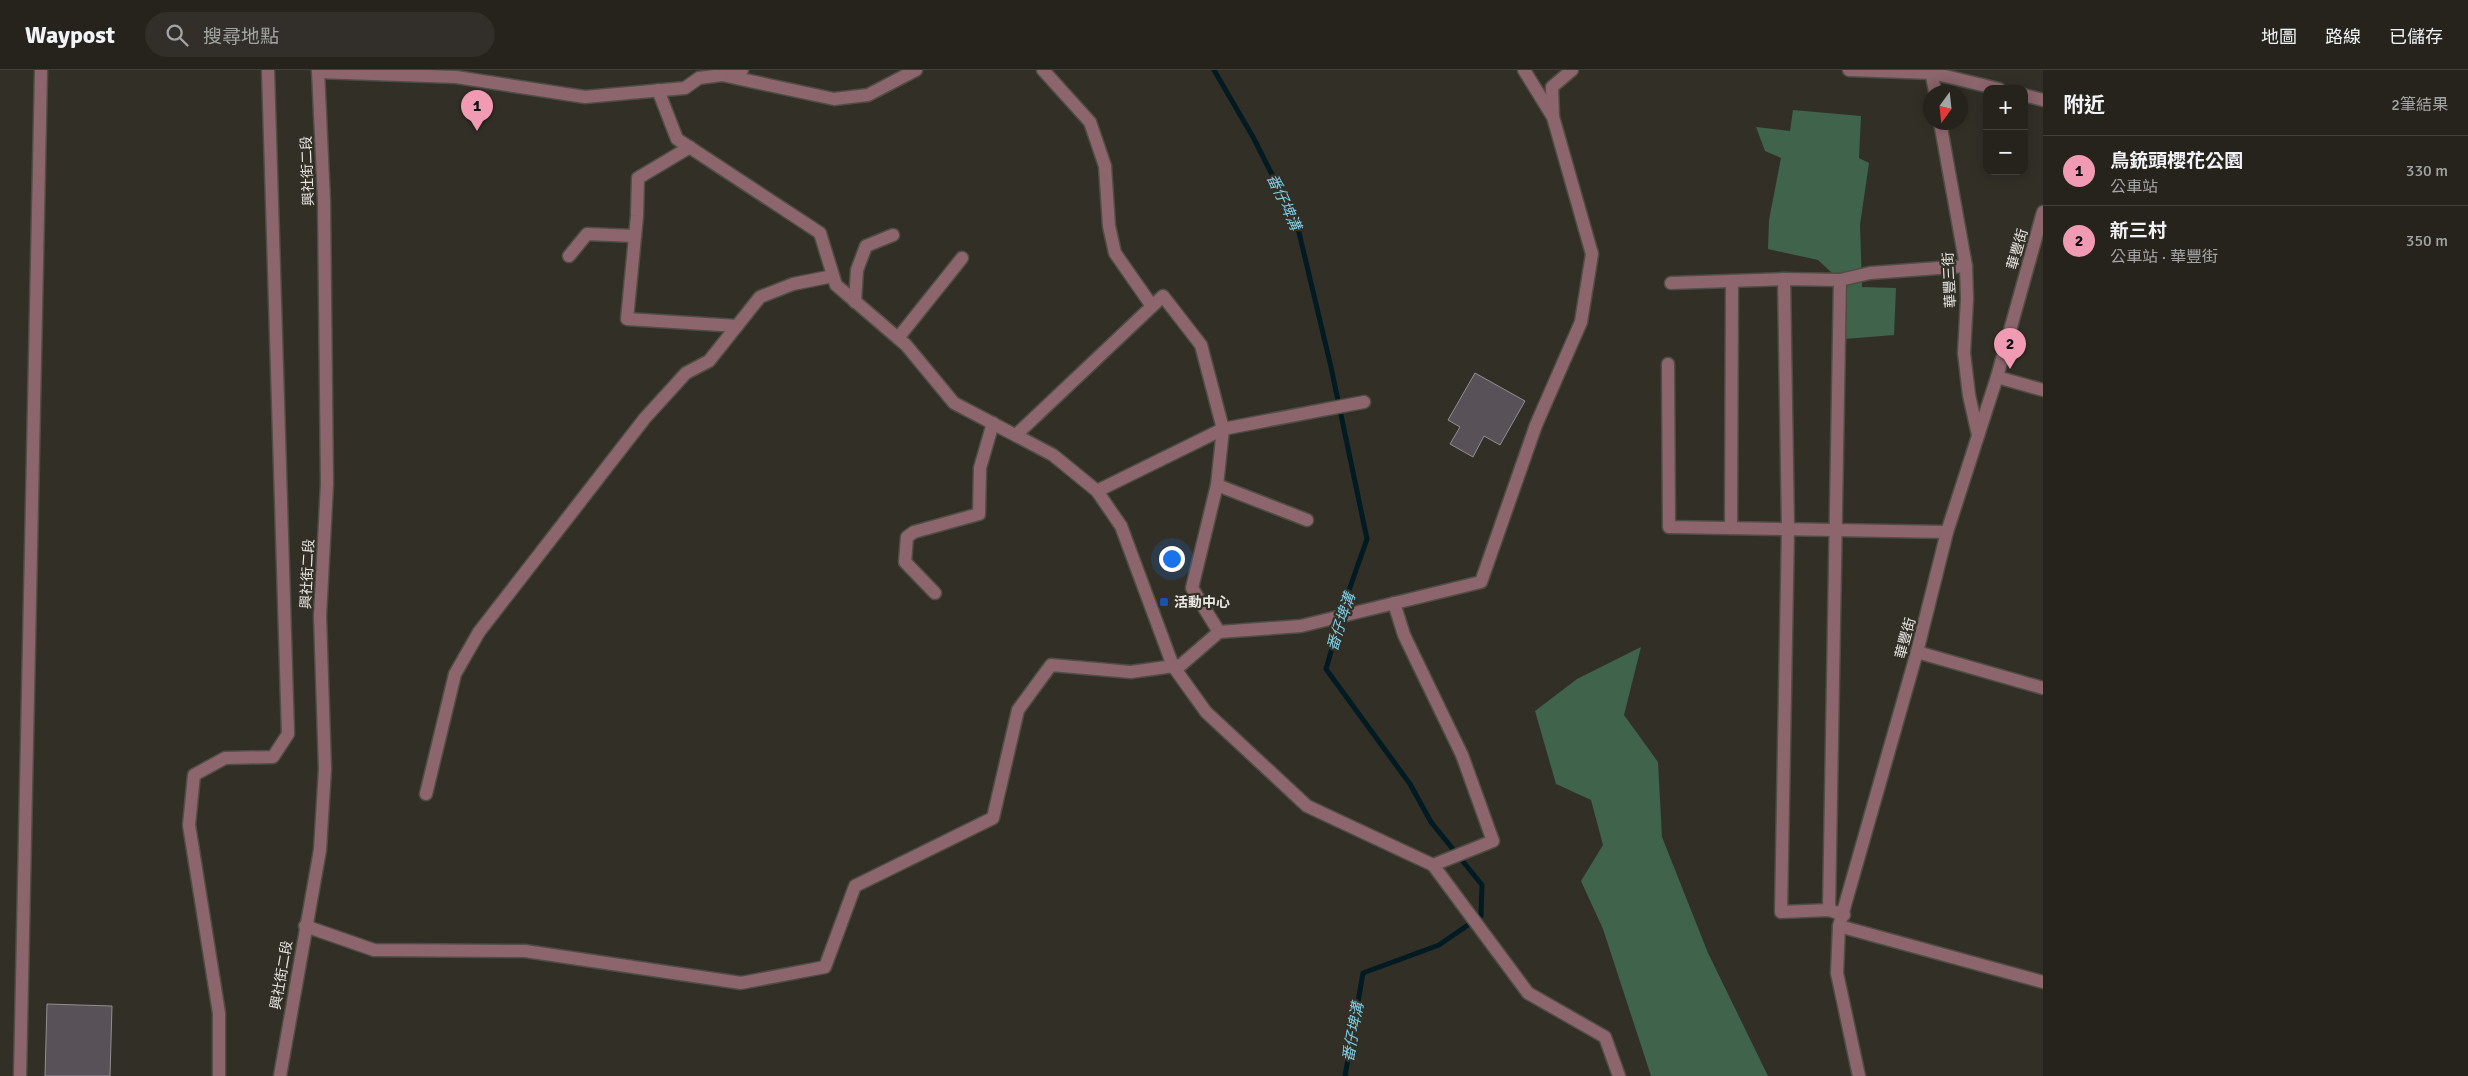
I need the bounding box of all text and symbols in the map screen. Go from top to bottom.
search box [145,12,495,57]
text: Waypost [25,20,115,50]
icon: search [163,21,191,49]
text: 搜尋地點 [203,25,279,49]
text: 地圖 [2261,26,2297,48]
text: 路線 [2325,26,2361,48]
text: 已儲存 [2389,26,2443,48]
north arrow [1923,85,1968,130]
map controls [1983,85,2028,175]
button: + [1983,85,2028,130]
pin: 1 [461,90,493,131]
text: 附近 [2063,92,2105,118]
text: 2筆結果 [2391,95,2448,115]
button: − [1983,130,2028,175]
street label: 興社街二段 [298,136,317,206]
text: 鳥銃頭櫻花公園 [2110,149,2243,173]
text: 1 [2075,161,2083,181]
text: 330 m [2406,161,2448,181]
water label: 番仔埤溝 [1263,171,1306,235]
text: 公車站 [2110,177,2158,197]
text: 新三村 [2110,219,2167,243]
street label: 華豐街 [2004,227,2031,272]
text: 2 [2075,231,2083,251]
text: 350 m [2406,231,2448,251]
text: 公車站 · 華豐街 [2110,247,2218,267]
street label: 華豐三街 [1940,252,1959,308]
pin: 2 [1994,328,2026,369]
street label: 興社街二段 [297,539,318,609]
your location [1159,546,1185,572]
water label: 番仔埤溝 [1323,589,1359,653]
place label: 活動中心 [1174,594,1230,611]
marker: 活動中心 [1158,596,1170,608]
street label: 華豐街 [1892,616,1919,661]
street label: 興社街二段 [267,939,296,1011]
water label: 番仔埤溝 [1339,999,1367,1063]

